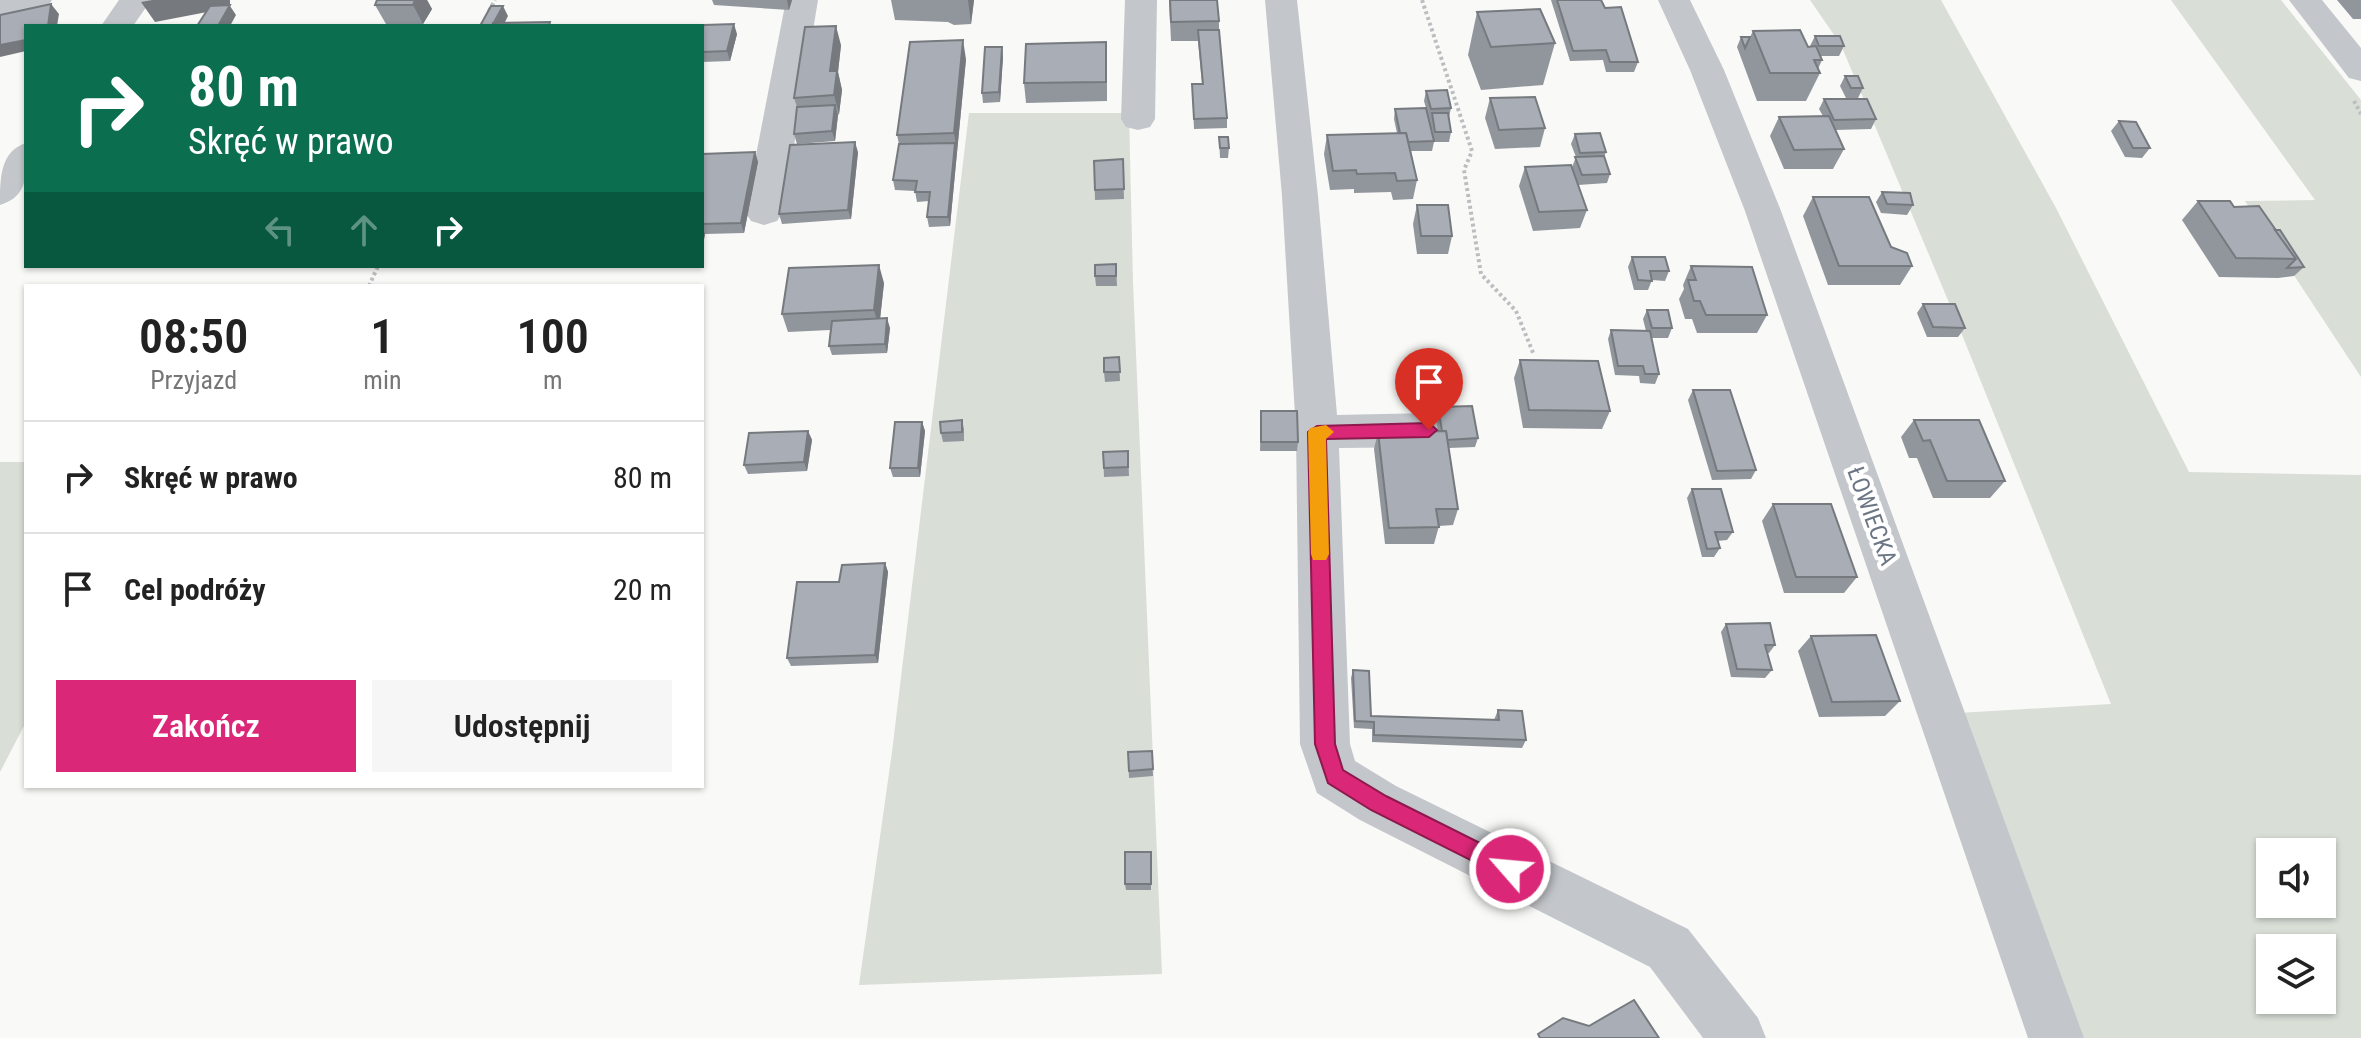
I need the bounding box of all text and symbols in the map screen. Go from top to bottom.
text: 80 m [188,54,299,120]
icon: right [56,56,160,160]
text: Skręć w prawo [188,121,394,163]
icon: left [258,208,302,252]
icon: ahead [342,208,386,252]
icon: right [426,208,470,252]
text: 08:50 [139,308,248,365]
text: 1 [370,308,394,365]
text: 100 [517,308,589,365]
pin [1395,348,1463,430]
icon: arrive [1407,360,1451,404]
text: Przyjazd [150,365,237,395]
text: min [363,365,401,395]
text: m [543,365,563,395]
icon: right [56,455,100,499]
text: Skręć w prawo [124,460,298,495]
text: 80 m [613,460,672,495]
street label: ŁOWIECKA [1841,463,1903,569]
icon: arrive [56,567,100,611]
text: Cel podróży [124,572,266,607]
text: 20 m [613,572,672,607]
button: Zakończ [56,680,356,772]
button: Udostępnij [372,680,672,772]
position arrow [1468,827,1552,911]
map controls [2256,838,2336,1014]
button: sound [2256,838,2336,918]
button: layers [2256,934,2336,1014]

